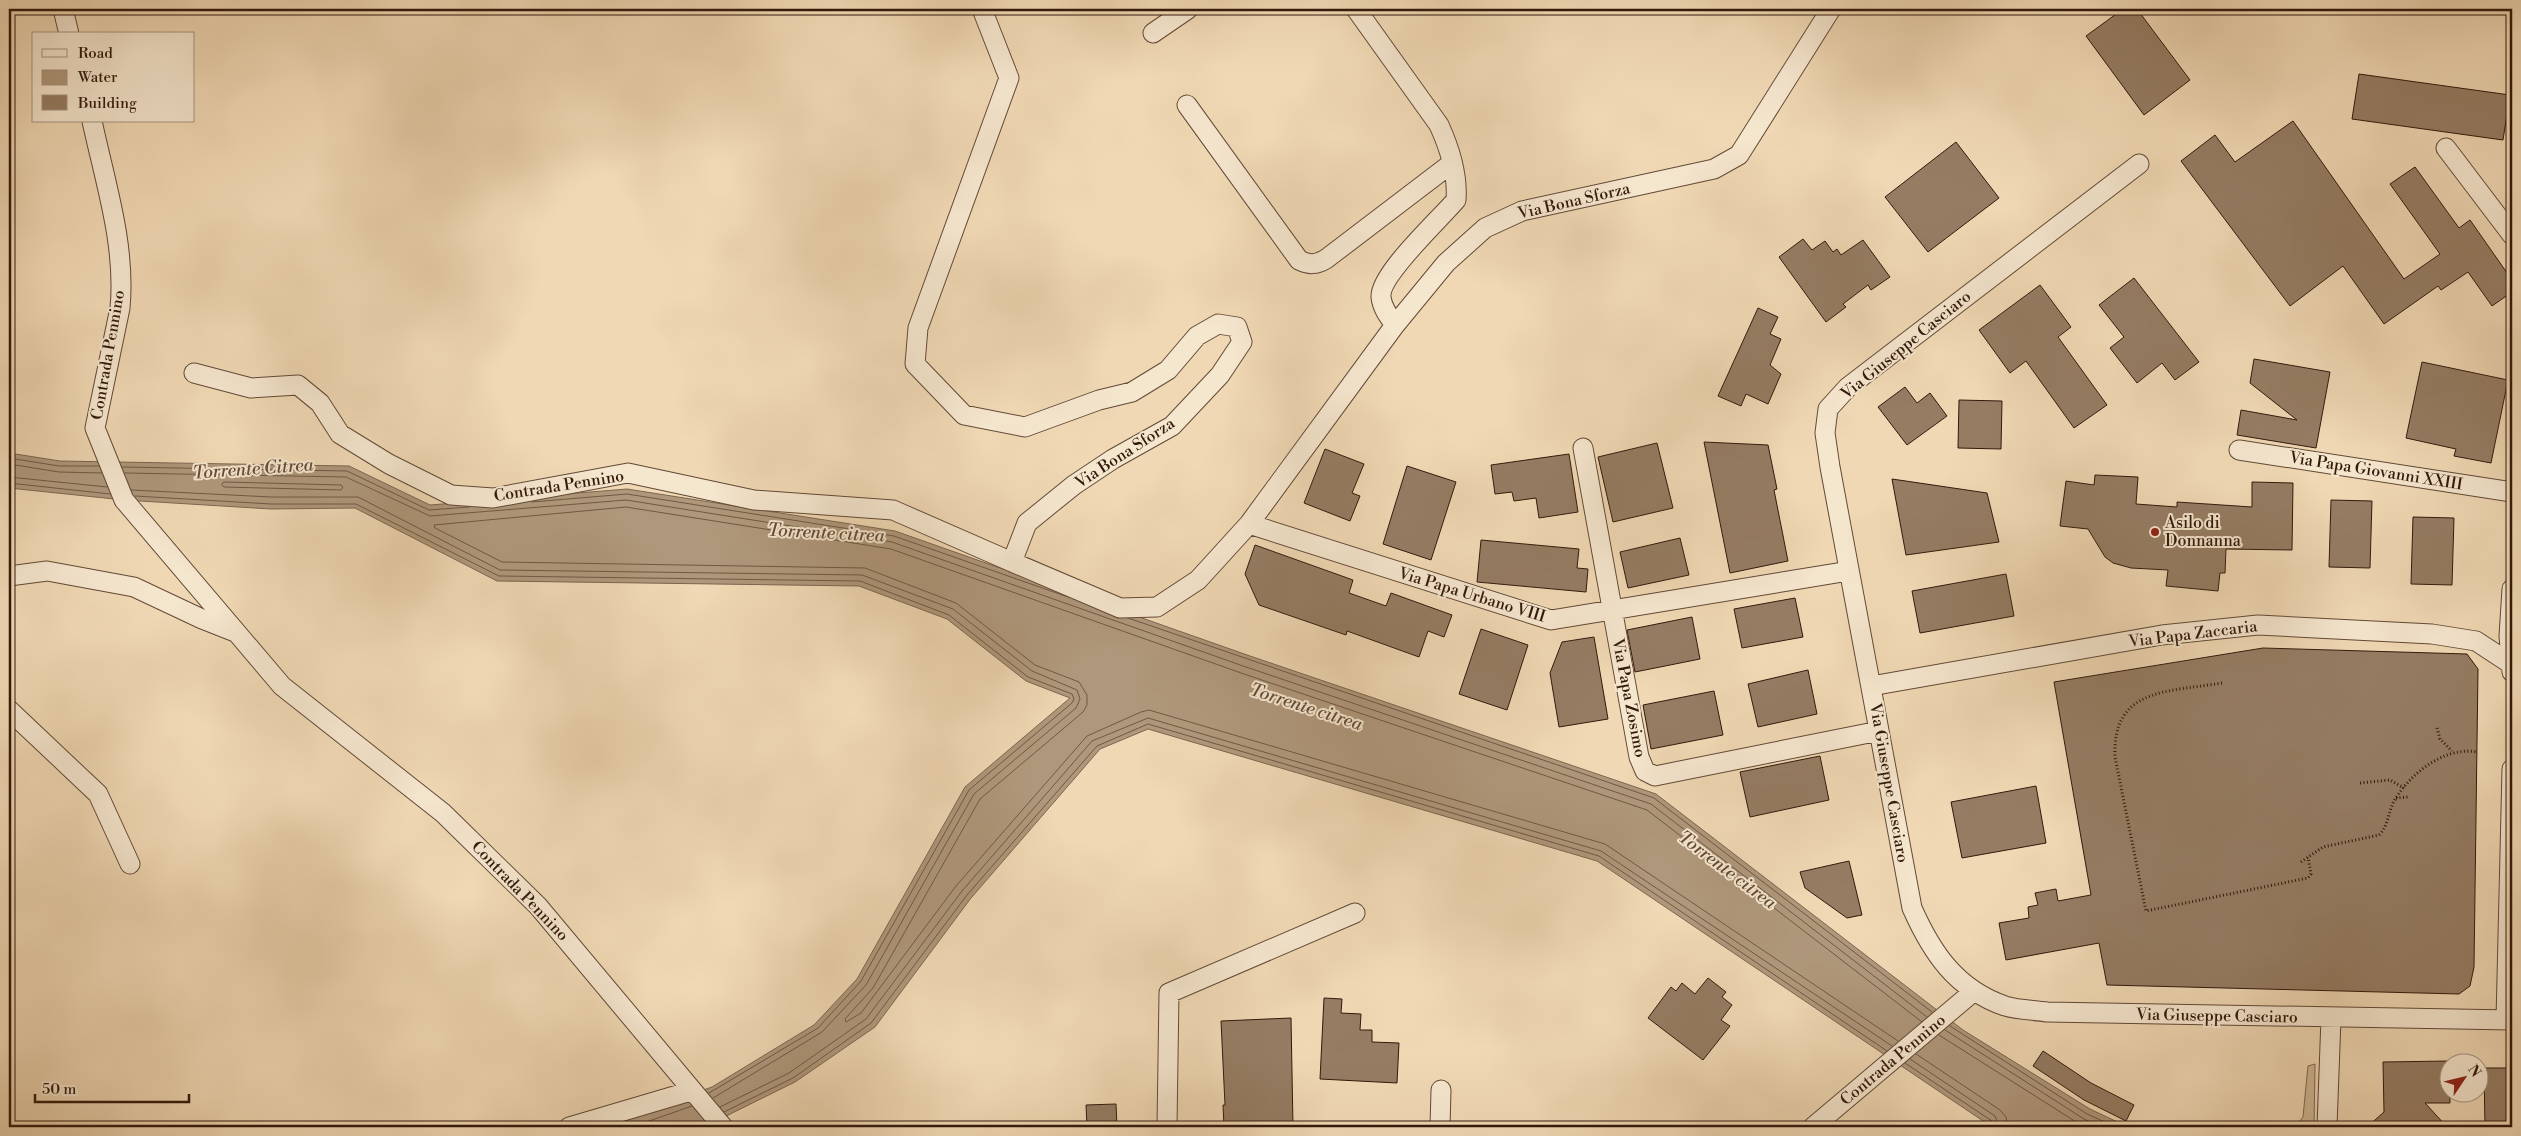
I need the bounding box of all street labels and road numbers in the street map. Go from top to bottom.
street label: Via Bona Sforza [1515,178,1633,224]
street label: Via Giuseppe Casciaro [1836,286,1975,404]
street label: Contrada Pennino [87,289,129,421]
street label: Via Bona Sforza [1071,413,1179,493]
street label: Via Papa Giovanni XXIII [2287,447,2464,495]
street label: Contrada Pennino [492,466,626,506]
street label: Via Papa Urbano VIII [1395,563,1548,627]
street label: Via Papa Zaccaria [2127,616,2259,652]
street label: Via Papa Zosimo [1607,636,1650,759]
street label: Via Giuseppe Casciaro [1865,701,1913,864]
street label: Contrada Pennino [467,837,573,945]
street label: Via Giuseppe Casciaro [2135,1005,2298,1027]
street label: Contrada Pennino [1836,1010,1950,1110]

